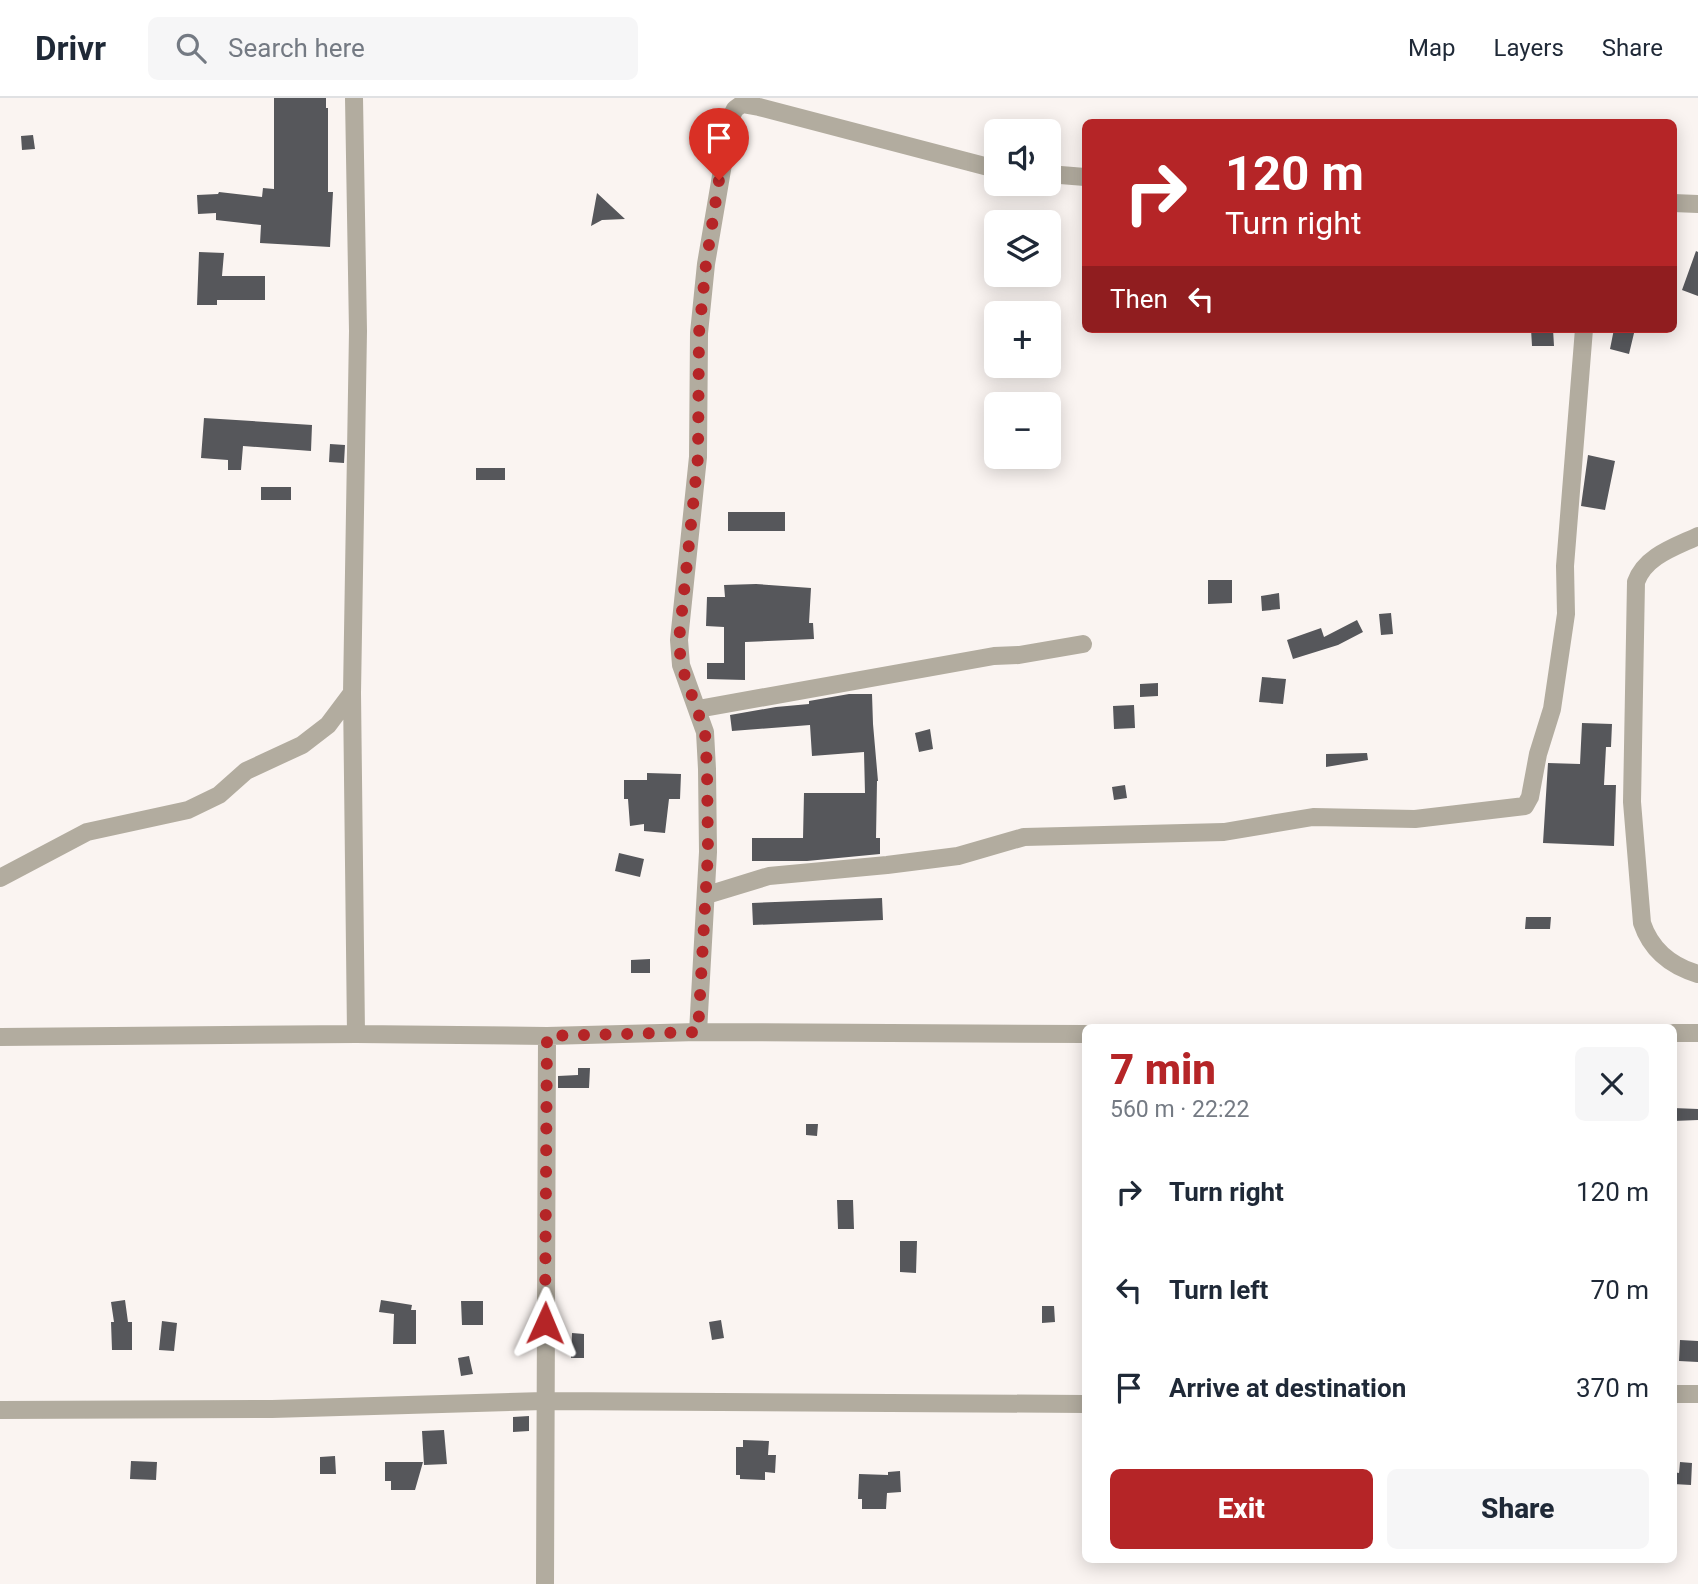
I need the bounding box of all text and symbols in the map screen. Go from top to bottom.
search box [148,17,638,80]
text: Drivr [35,29,106,68]
icon: search [172,29,210,67]
text: Search here [228,33,365,63]
text: Map [1408,34,1456,62]
text: Layers [1494,34,1564,62]
text: Share [1602,34,1663,62]
pin [689,108,749,180]
icon: arrive [700,119,738,157]
map controls [984,119,1061,469]
button: sound [984,119,1061,196]
text: 120 m [1225,145,1364,202]
icon: right [1110,147,1201,238]
text: Turn right [1225,204,1361,242]
button: layers [984,210,1061,287]
icon: left [1182,280,1220,318]
text: Then [1110,284,1168,314]
button: + [984,301,1061,378]
button: − [984,392,1061,469]
text: 7 min [1110,1045,1216,1094]
button: close [1575,1047,1649,1121]
text: 560 m · 22:22 [1110,1096,1249,1123]
icon: right [1110,1173,1148,1211]
text: Turn right [1169,1177,1284,1207]
text: 120 m [1576,1177,1649,1207]
icon: left [1110,1271,1148,1309]
text: Turn left [1169,1275,1268,1305]
text: 70 m [1591,1275,1649,1305]
position arrow [508,1286,582,1360]
icon: arrive [1110,1369,1148,1407]
text: Arrive at destination [1169,1373,1406,1403]
text: 370 m [1576,1373,1649,1403]
button: Exit [1110,1469,1373,1549]
button: Share [1387,1469,1649,1549]

